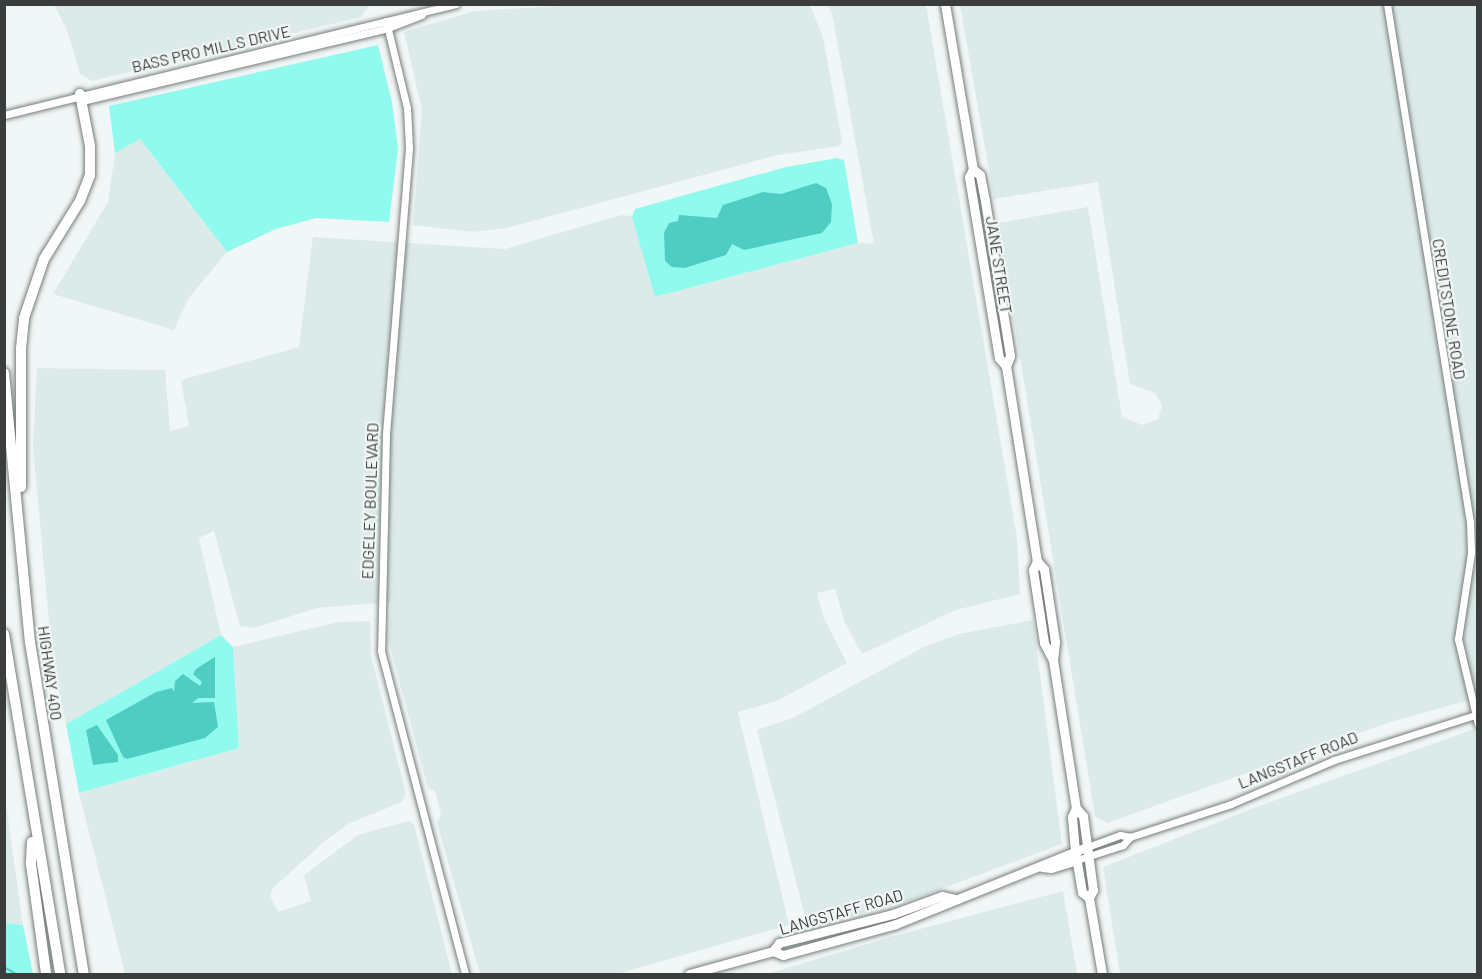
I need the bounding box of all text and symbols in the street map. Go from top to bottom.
street label: BASS PRO MILLS DRIVE [130,21,292,77]
street label: JANE STREET [982,215,1016,315]
street label: CREDITSTONE ROAD [1428,237,1470,381]
street label: EDGELEY BOULEVARD [358,422,382,580]
street label: HIGHWAY 400 [34,625,66,721]
street label: LANGSTAFF ROAD [1235,727,1361,793]
street label: LANGSTAFF ROAD [777,885,905,939]

